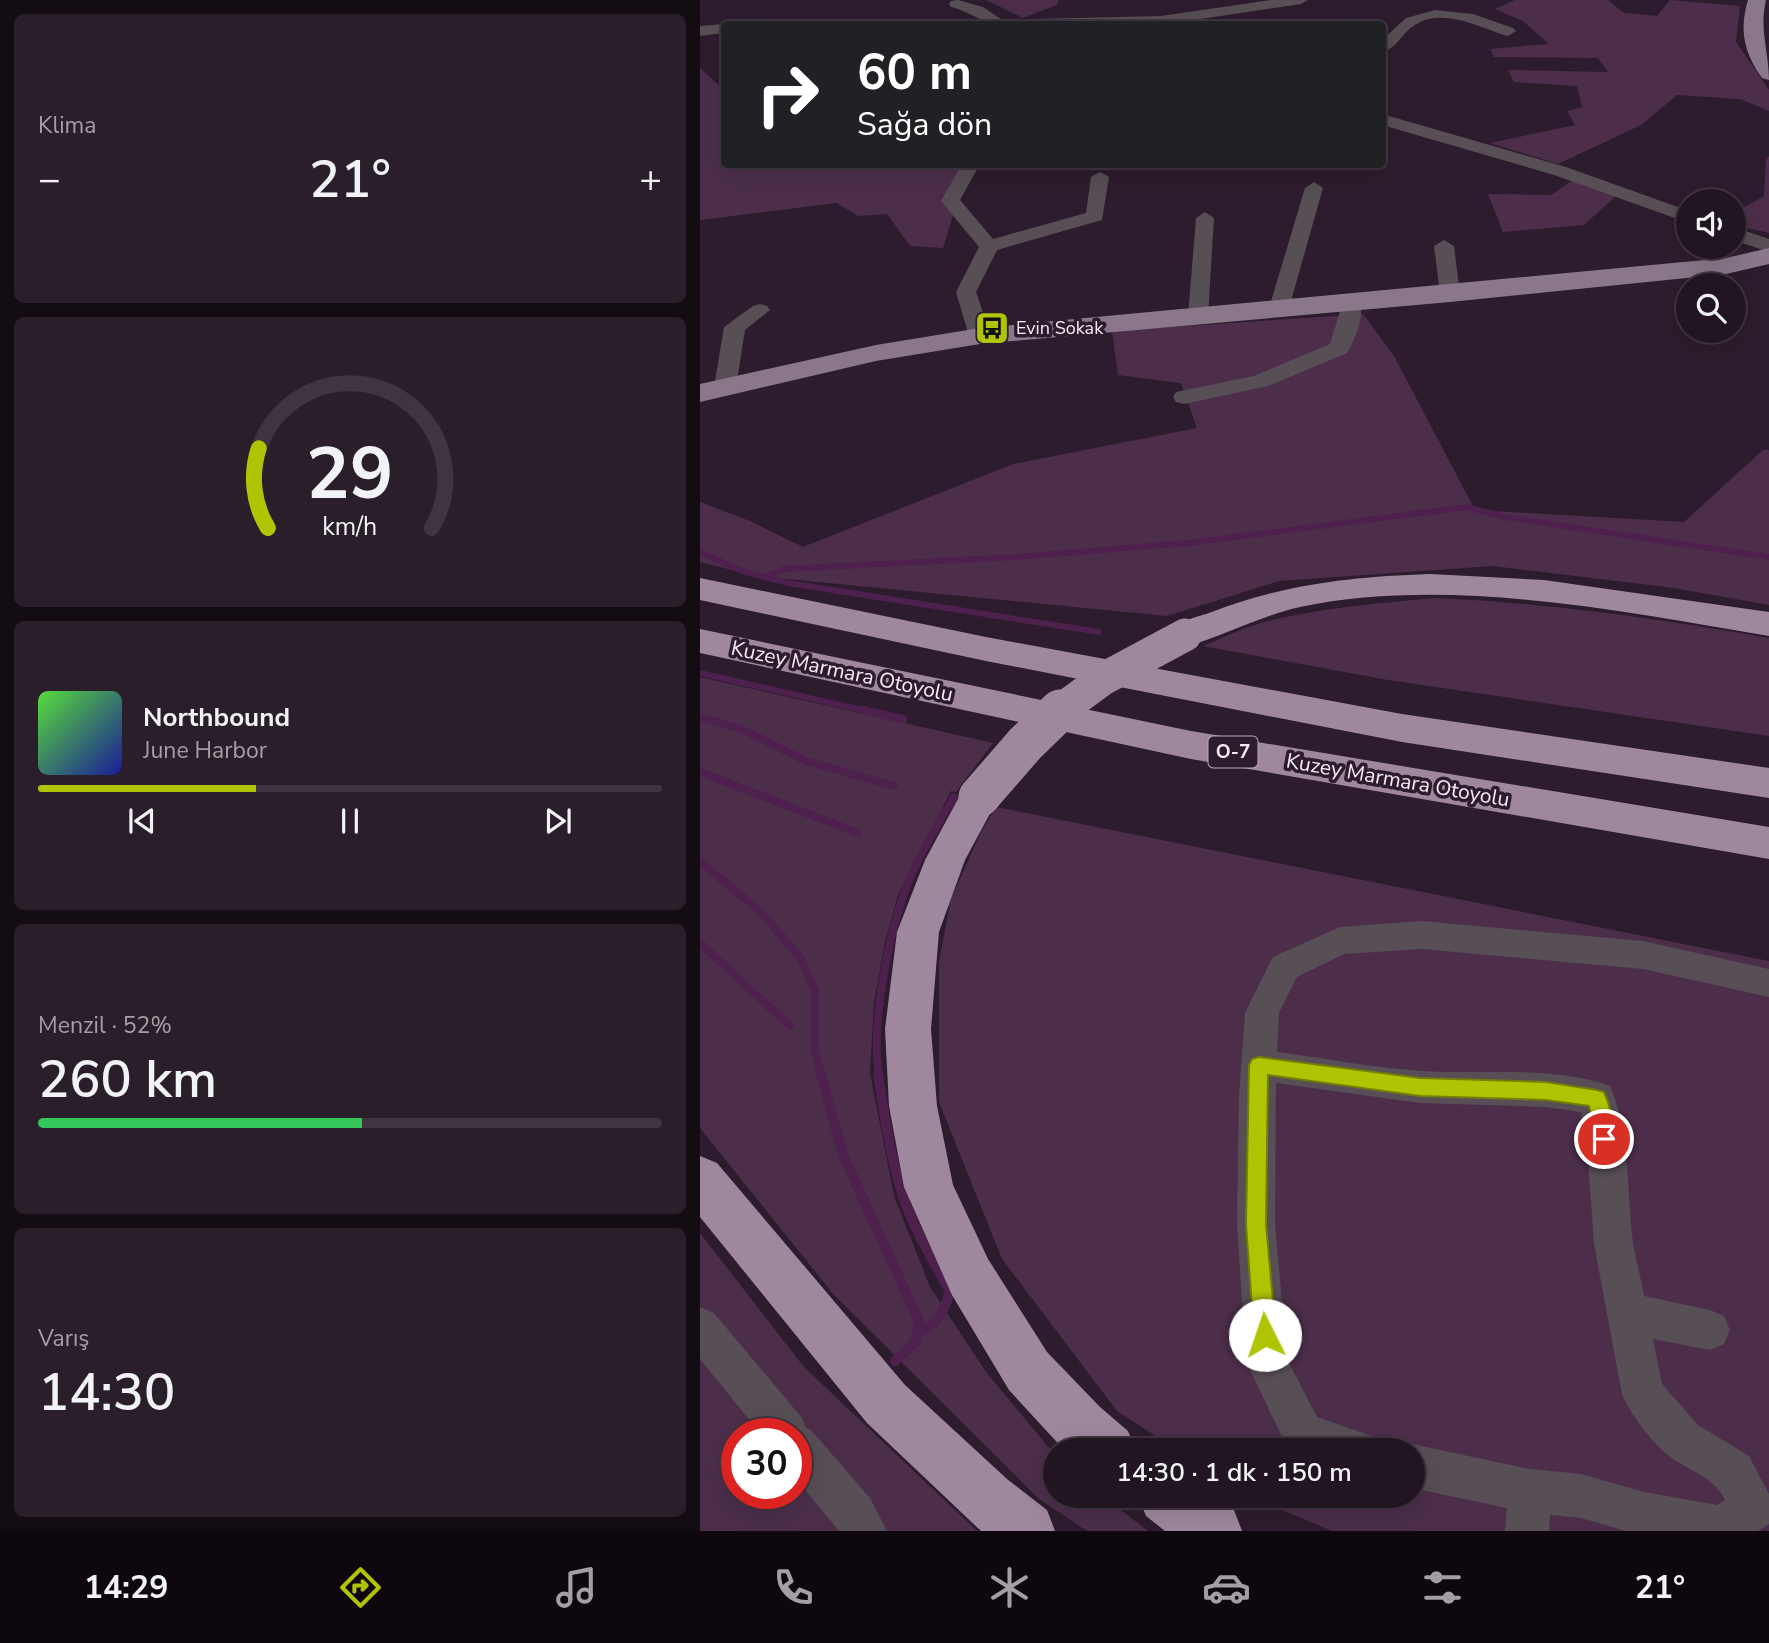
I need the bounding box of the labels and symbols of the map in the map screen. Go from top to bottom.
bus stop icon: Evin Sokak [973,309,1011,347]
place label: Evin Sokak [1016,316,1104,340]
street label: Kuzey Marmara Otoyolu [728,634,956,708]
road number: O-7 [1208,736,1258,768]
street label: Kuzey Marmara Otoyolu [1284,747,1512,813]
pin [1574,1109,1634,1169]
position arrow [1228,1298,1302,1372]
speed limit sign: 30 [721,1418,812,1509]

